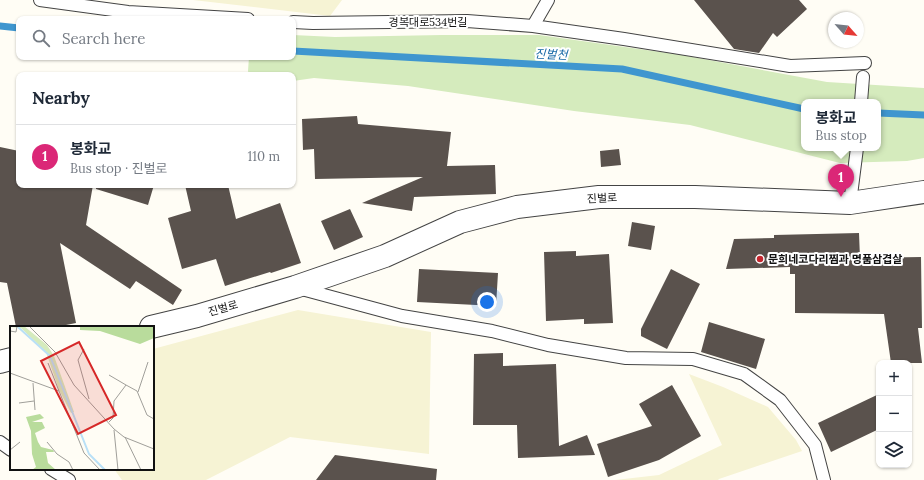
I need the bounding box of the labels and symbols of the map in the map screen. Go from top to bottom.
north arrow [828,12,864,48]
street label: 경복대로534번길 [389,15,467,29]
water label: 진벌천 [534,46,570,62]
pin: 1 [828,164,854,197]
street label: 진벌로 [586,190,618,206]
place label: 문희네코다리찜과 명품삼겹살 [768,252,902,266]
marker: 문희네코다리찜과 명품삼겹살 [755,254,765,264]
your location [477,292,497,312]
street label: 진벌로 [206,297,240,319]
inset map [10,326,154,470]

